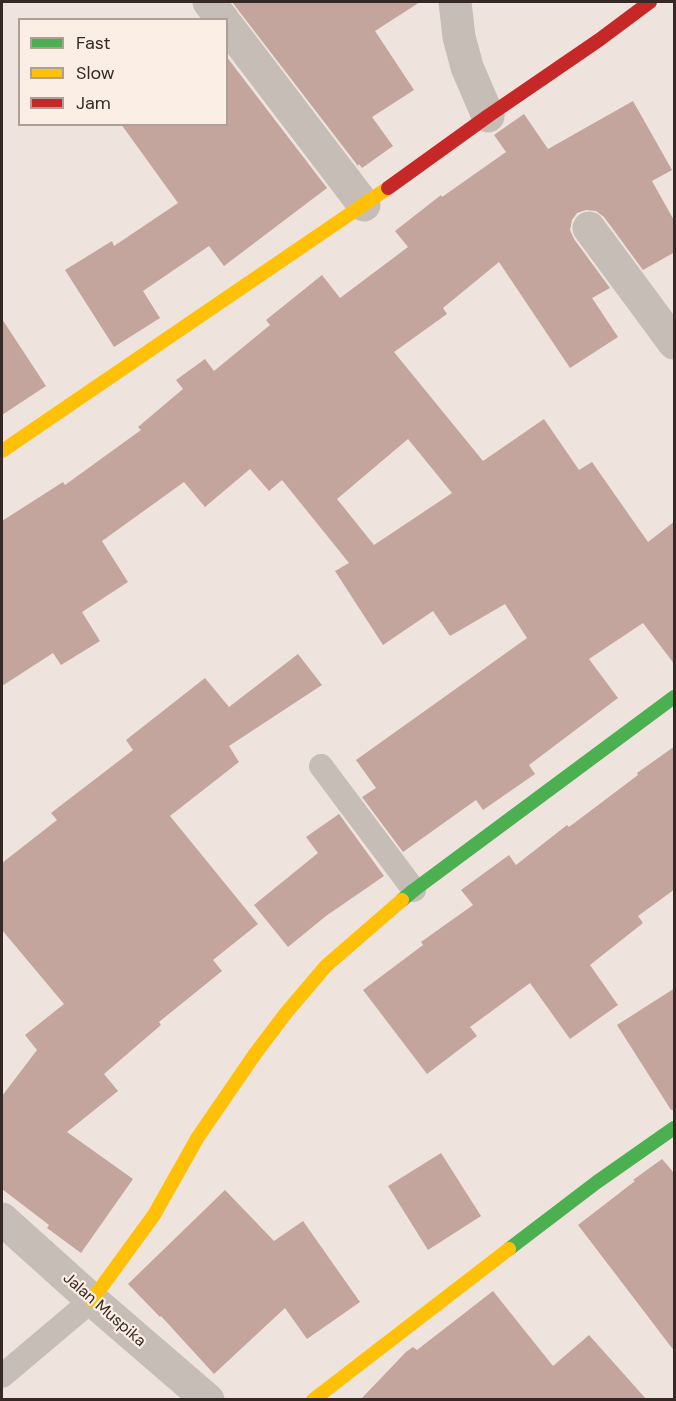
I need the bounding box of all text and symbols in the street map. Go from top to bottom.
legend [18,18,228,126]
text: Fast [76,31,111,55]
text: Slow [76,61,115,85]
text: Jam [76,91,111,115]
street label: Jalan Muspika [59,1269,149,1351]

